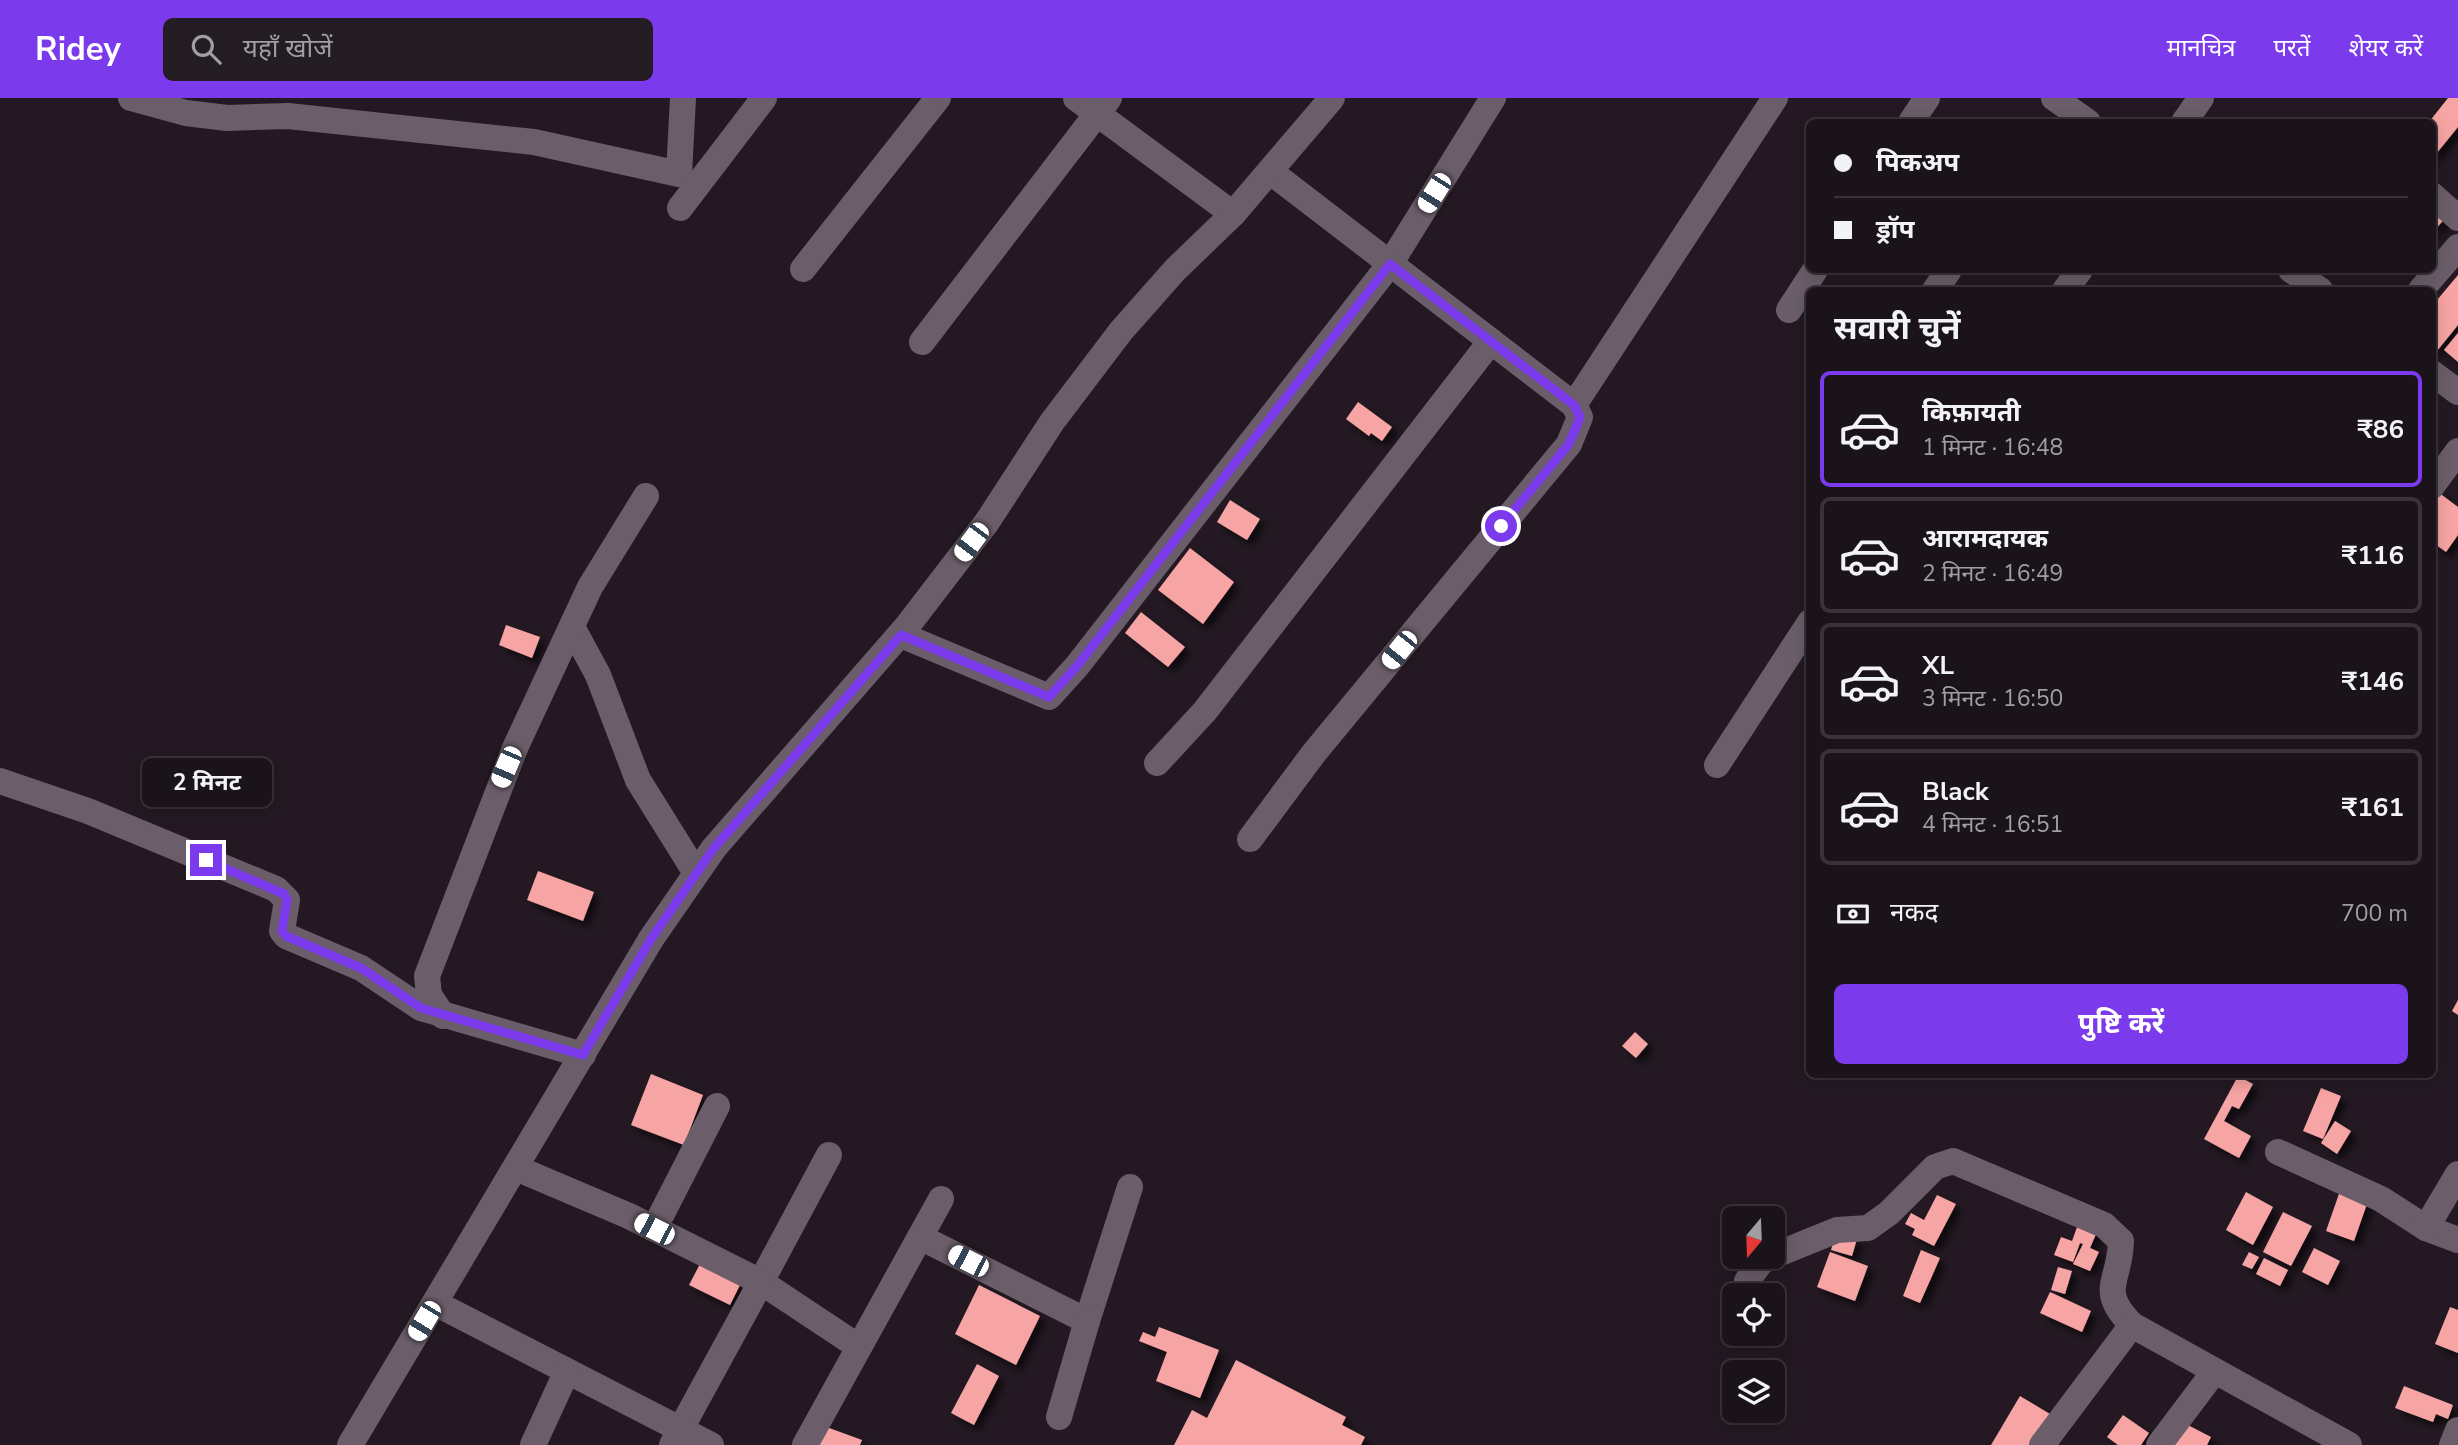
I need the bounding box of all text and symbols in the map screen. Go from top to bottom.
search box [163,18,653,81]
text: Ridey [35,27,121,72]
icon: search [187,30,225,68]
text: यहाँ खोजें [243,31,332,66]
text: मानचित्र [2167,32,2235,64]
text: परतें [2273,32,2311,64]
text: शेयर करें [2349,32,2423,64]
text: पिकअप [1876,145,1959,180]
car [1414,170,1455,216]
text: ड्रॉप [1876,212,1914,247]
text: सवारी चुनें [1834,307,1960,350]
text: किफ़ायती [1922,395,2021,430]
icon: car [1838,398,1901,461]
text: ₹86 [2357,412,2404,447]
text: 1 मिनट · 16:48 [1922,432,2063,463]
route start [1485,510,1517,542]
car [950,519,993,565]
text: आरामदायक [1922,521,2048,556]
icon: car [1838,524,1901,587]
text: ₹116 [2342,538,2404,573]
text: 2 मिनट · 16:49 [1922,558,2063,589]
car [1378,627,1421,673]
text: XL [1922,648,1954,683]
icon: car [1838,650,1901,713]
text: ₹146 [2342,664,2404,699]
text: 3 मिनट · 16:50 [1922,683,2063,714]
car [489,744,524,790]
callout: 2 मिनट [141,758,271,808]
text: 2 मिनट [173,767,241,798]
text: Black [1922,774,1989,809]
icon: car [1838,776,1901,839]
text: ₹161 [2342,790,2404,825]
text: 4 मिनट · 16:51 [1922,809,2063,840]
route end [190,844,222,876]
icon: cash [1834,895,1872,933]
text: नकद [1890,895,1938,930]
text: 700 m [2341,898,2408,929]
button: पुष्टि करें [1834,984,2408,1064]
north arrow [1722,1206,1785,1269]
map controls [1722,1206,1785,1423]
car [631,1210,678,1248]
car [945,1242,992,1280]
button: locate [1722,1283,1785,1346]
car [405,1298,444,1344]
button: layers [1722,1360,1785,1423]

